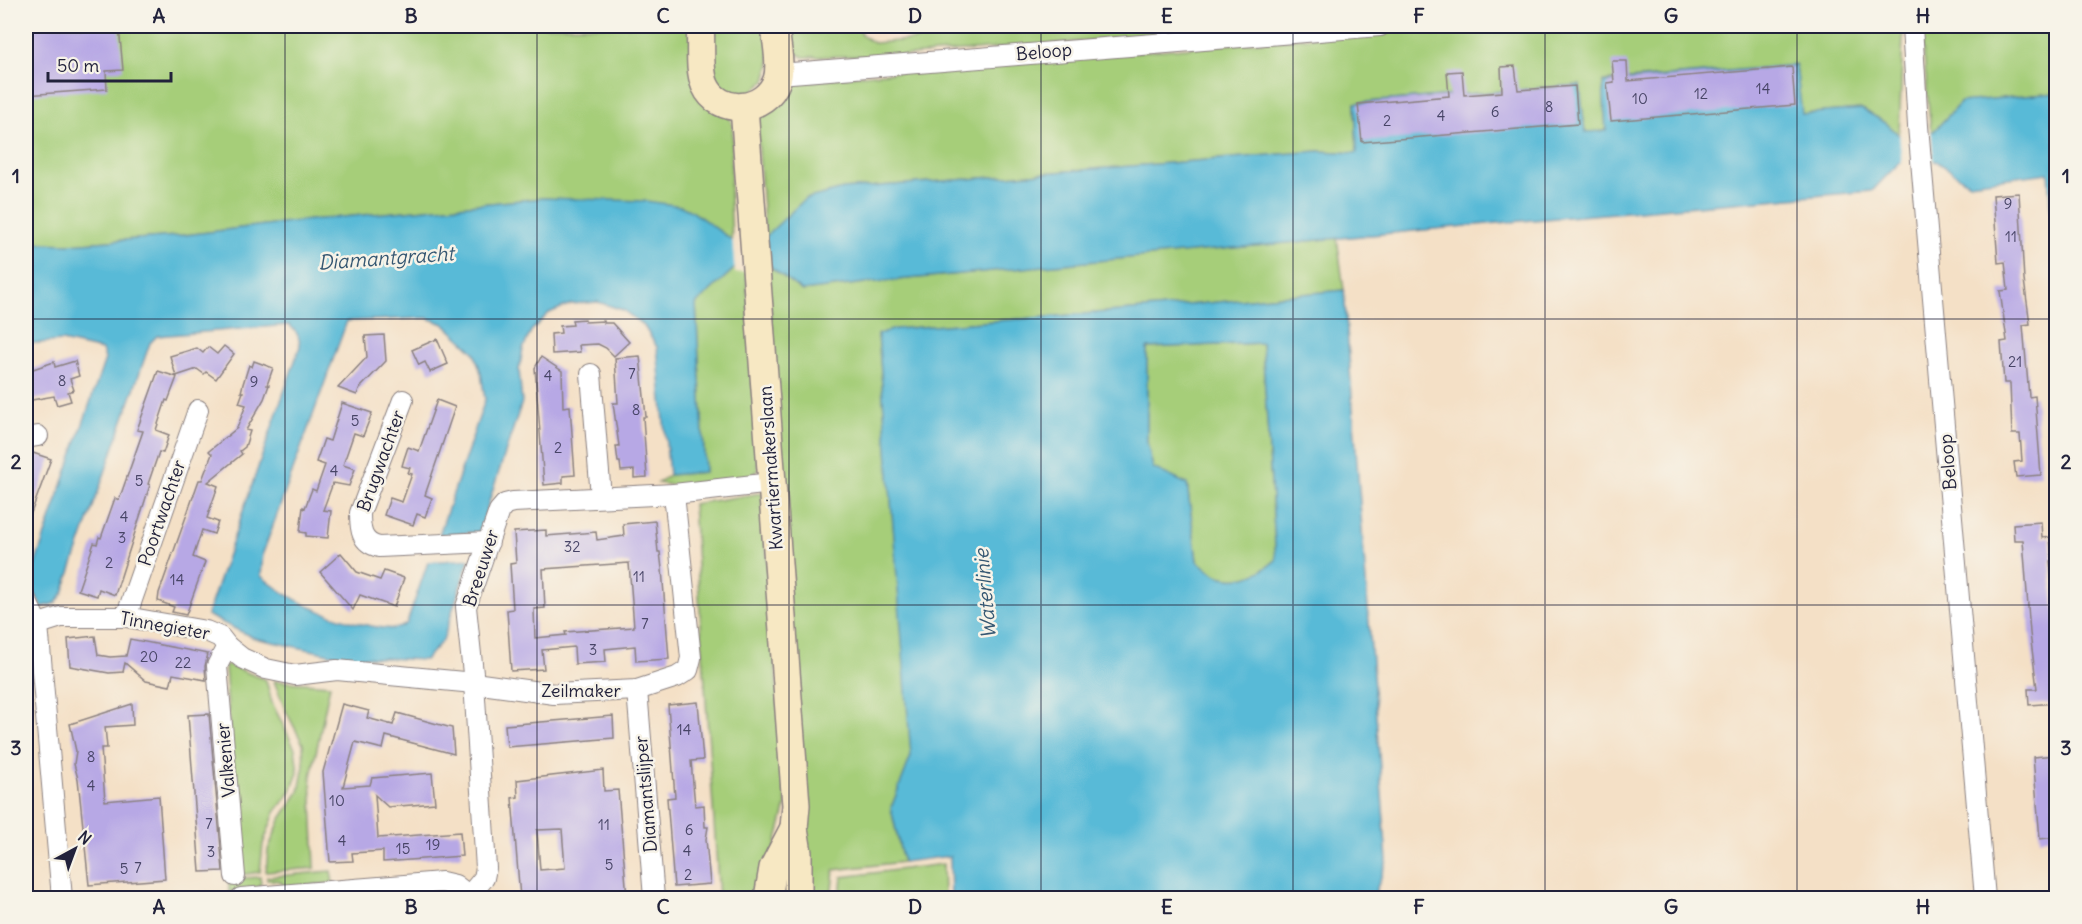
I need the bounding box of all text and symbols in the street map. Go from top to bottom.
text: A [153,3,166,28]
text: B [404,3,418,28]
text: C [656,3,670,28]
text: D [908,3,922,28]
text: E [1161,3,1173,28]
text: F [1413,3,1425,28]
text: G [1664,3,1678,28]
text: H [1916,3,1930,28]
street label: Beloop [1015,38,1073,65]
scale bar [48,45,171,83]
text: 50 m [57,54,99,77]
house number: 14 [1756,79,1771,98]
house number: 12 [1694,84,1708,103]
house number: 10 [1632,89,1648,108]
house number: 8 [1545,97,1553,116]
house number: 6 [1491,102,1499,121]
house number: 4 [1437,106,1446,125]
house number: 2 [1383,111,1391,130]
text: 1 [12,163,20,188]
text: 1 [2062,163,2070,188]
house number: 9 [2004,194,2012,213]
house number: 11 [2005,227,2017,246]
water label: Diamantgracht [317,240,457,275]
house number: 21 [2008,352,2022,371]
house number: 7 [628,364,636,383]
house number: 4 [544,366,553,385]
house number: 8 [58,371,66,390]
house number: 9 [250,372,258,391]
street label: Kwartiermakerslaan [753,385,788,551]
house number: 8 [632,400,640,419]
street label: Brugwachter [352,406,410,515]
house number: 5 [351,411,359,430]
street label: Beloop [1934,433,1961,491]
house number: 2 [554,438,562,457]
text: 2 [11,449,22,474]
text: 2 [2061,449,2072,474]
street label: Poortwachter [133,456,191,569]
house number: 4 [330,461,339,480]
house number: 5 [135,471,143,490]
house number: 4 [120,507,129,526]
street label: Breeuwer [457,526,504,609]
house number: 3 [118,528,126,547]
house number: 32 [564,537,580,556]
water label: Waterlinie [968,547,1001,640]
house number: 2 [105,553,113,572]
house number: 11 [633,567,645,586]
house number: 14 [170,570,185,589]
street label: Tinnegieter [118,606,212,645]
house number: 7 [641,614,649,633]
house number: 3 [589,640,597,659]
house number: 20 [140,647,158,666]
house number: 22 [175,653,191,672]
street label: Zeilmaker [541,679,621,702]
house number: 14 [677,720,692,739]
street label: Valkenier [211,721,240,798]
street label: Diamantslijper [629,734,662,853]
text: 3 [10,735,22,760]
text: 3 [2060,735,2072,760]
house number: 8 [87,747,95,766]
house number: 4 [87,776,96,795]
house number: 10 [329,791,345,810]
house number: 7 [205,814,213,833]
house number: 11 [598,815,610,834]
north arrow [45,819,105,879]
house number: 6 [685,820,693,839]
text: N [74,827,96,849]
house number: 4 [338,831,347,850]
house number: 19 [426,835,440,854]
house number: 15 [396,839,410,858]
house number: 4 [683,841,692,860]
house number: 3 [207,842,215,861]
house number: 5 [605,855,613,874]
house number: 7 [134,858,142,877]
house number: 5 [120,859,128,878]
house number: 2 [684,865,692,884]
text: A [153,894,166,919]
text: B [404,894,418,919]
text: C [656,894,670,919]
text: D [908,894,922,919]
text: E [1161,894,1173,919]
text: F [1413,894,1425,919]
text: G [1664,894,1678,919]
text: H [1916,894,1930,919]

